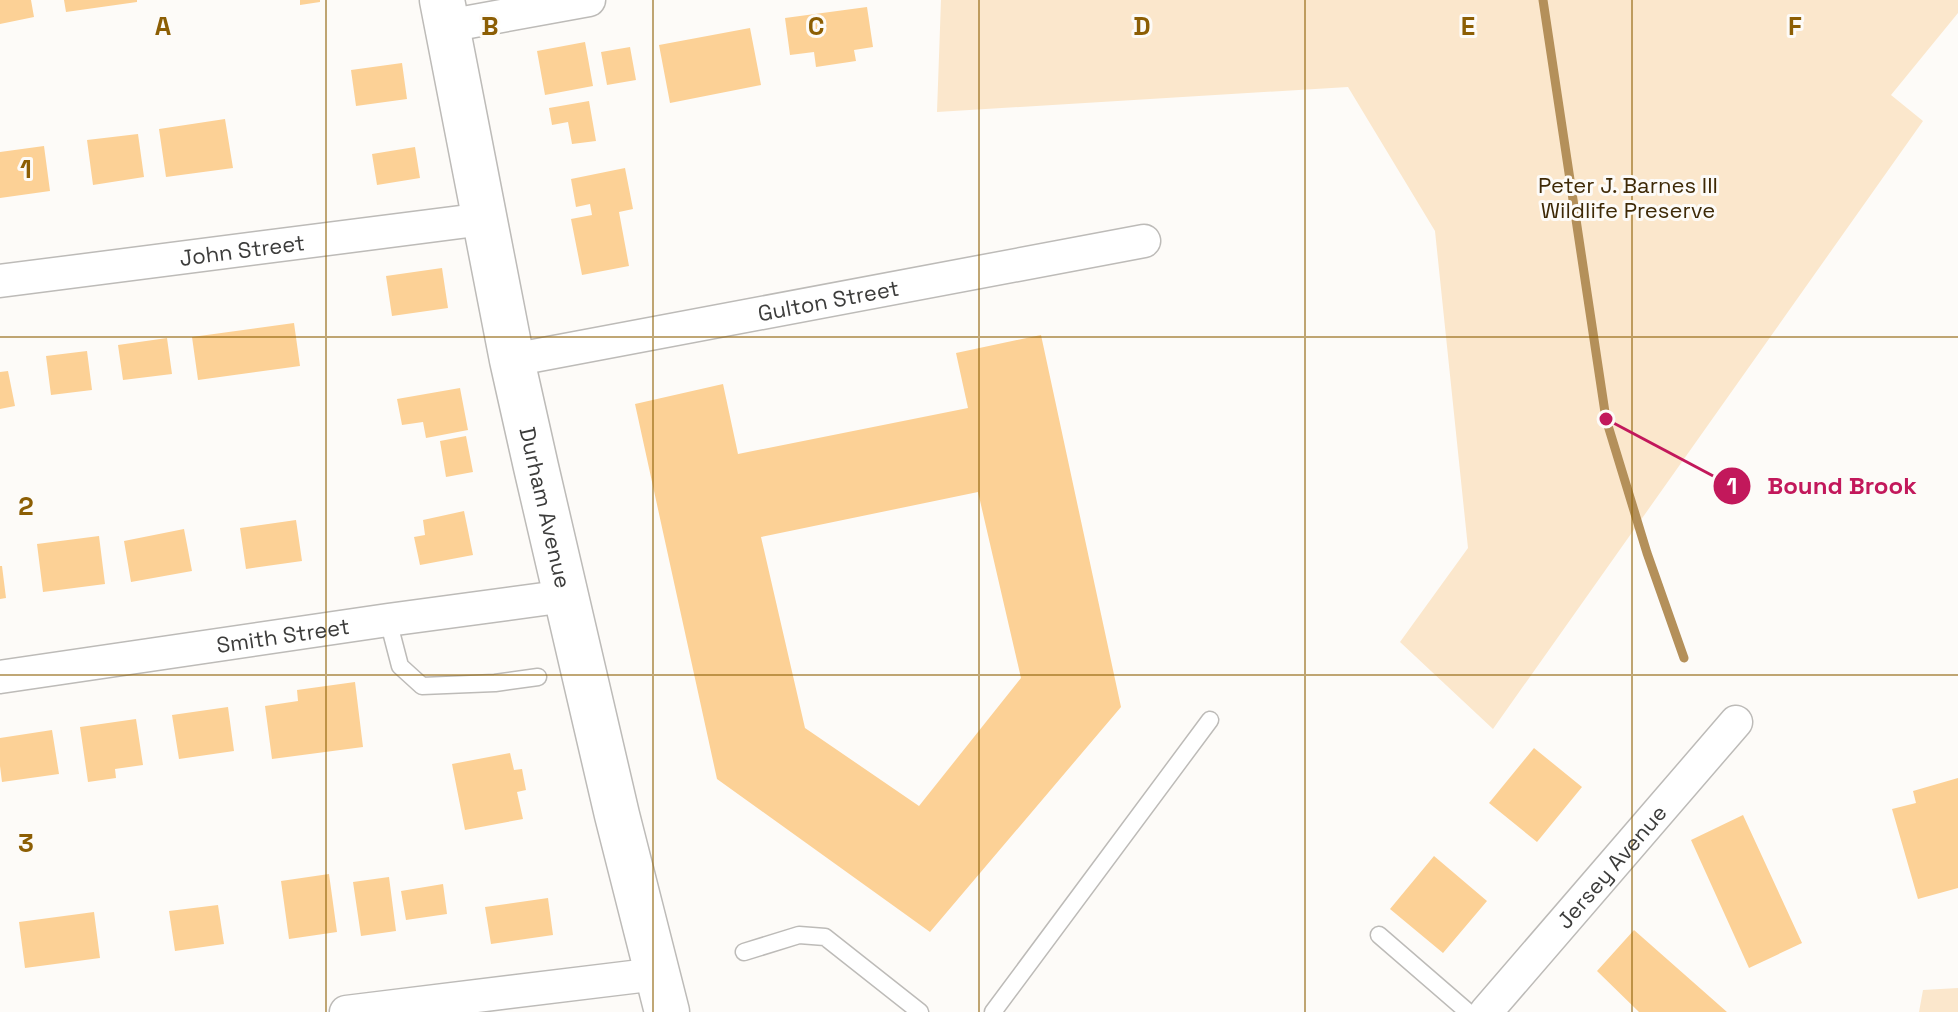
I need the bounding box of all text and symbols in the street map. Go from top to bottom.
text: A [155,9,172,43]
text: B [481,9,499,43]
text: C [808,9,824,43]
text: D [1133,9,1151,43]
text: E [1461,9,1475,43]
text: F [1788,9,1802,43]
text: 1 [20,152,32,186]
park label: Peter J. Barnes III Wildlife Preserve [1538,171,1718,224]
street label: John Street [178,228,306,272]
street label: Gulton Street [755,273,901,327]
street label: Durham Avenue [513,424,578,591]
callout: Bound Brook [1712,462,1933,510]
text: 1 [1727,470,1737,501]
text: Bound Brook [1767,470,1917,501]
text: 2 [18,489,34,523]
street label: Smith Street [214,612,351,659]
street label: Jersey Avenue [1550,799,1673,934]
text: 3 [18,826,34,860]

